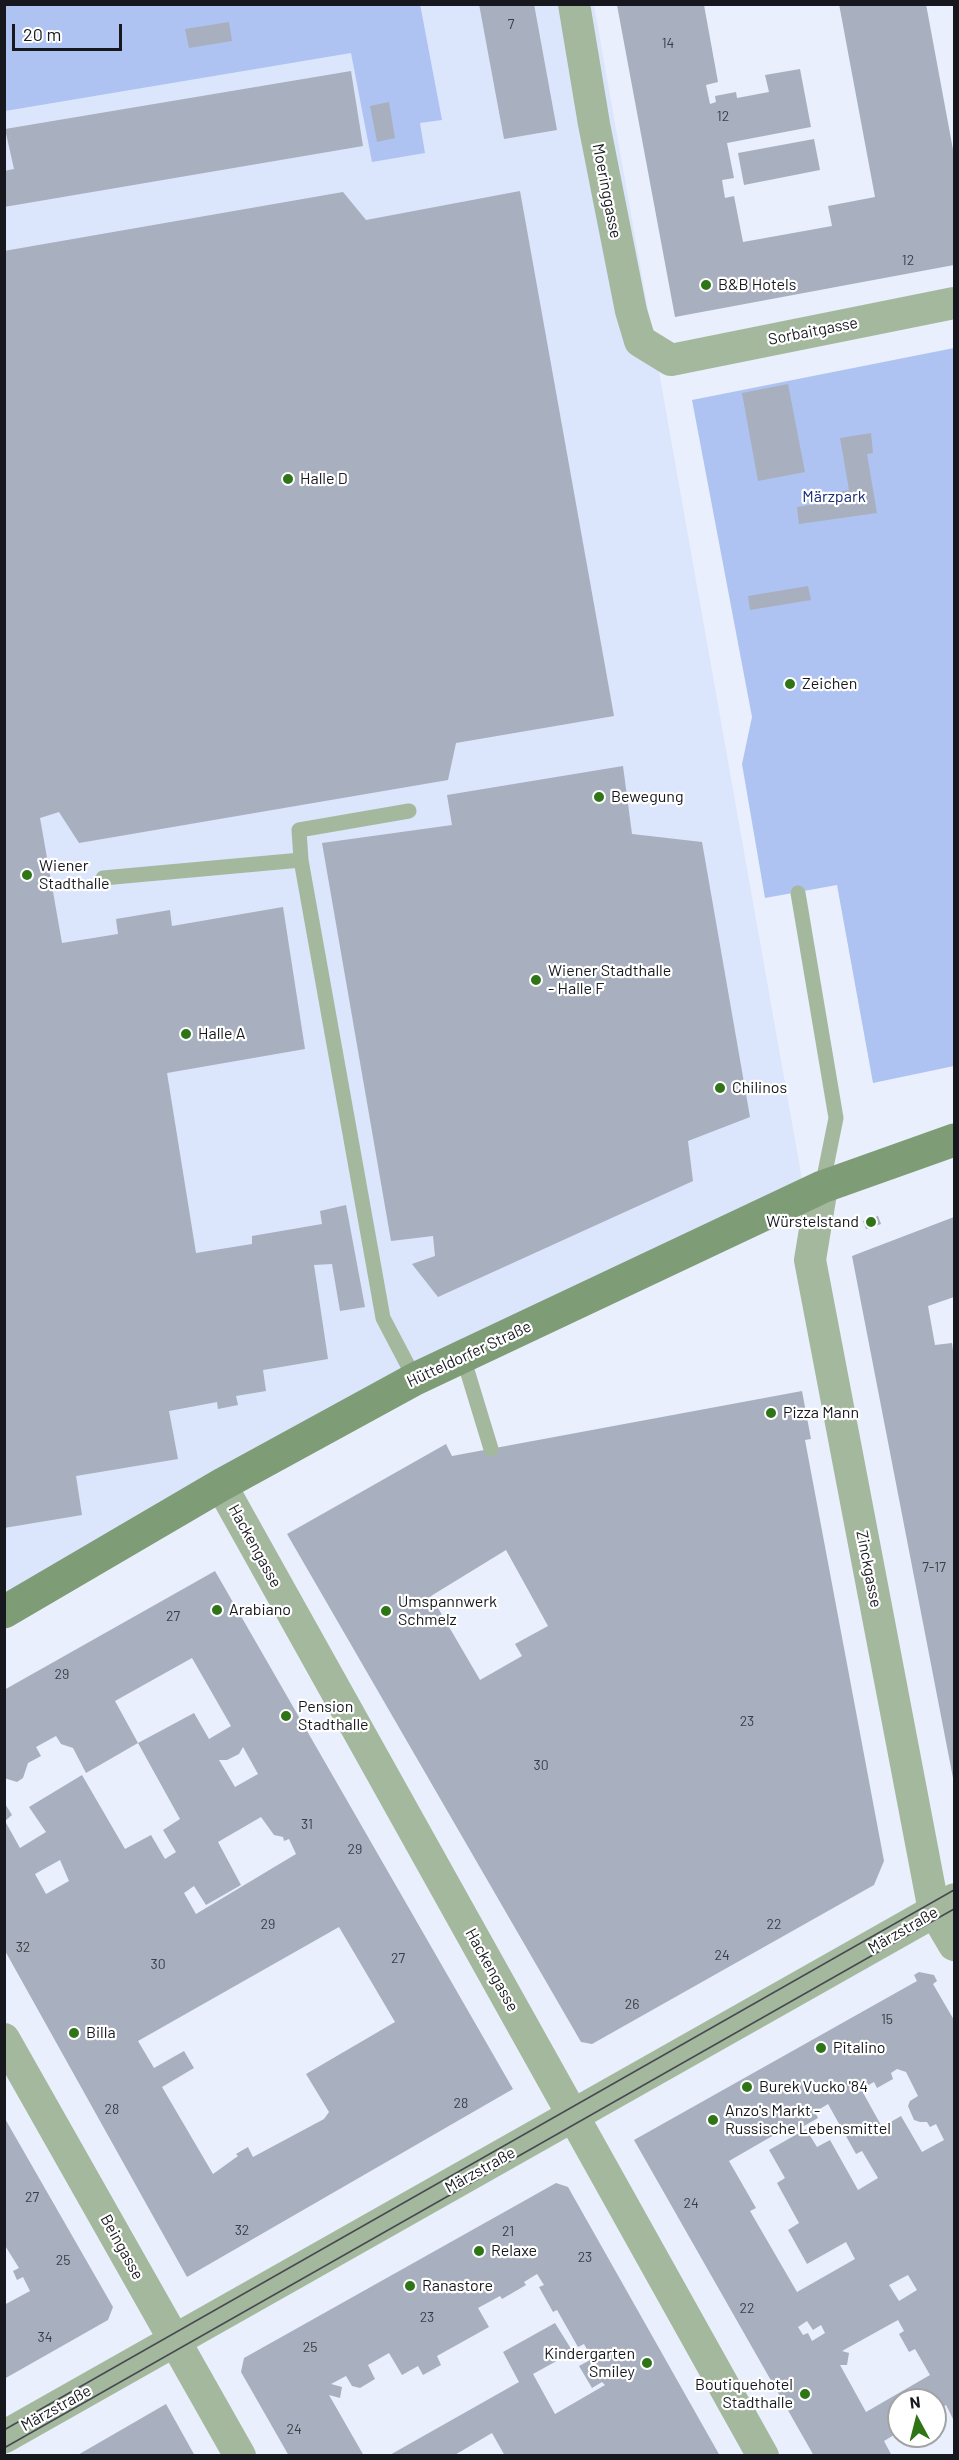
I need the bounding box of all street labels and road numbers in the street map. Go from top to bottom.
street label: Moeringgasse [588,142,626,240]
street label: Sorbaitgasse [766,313,860,349]
street label: Hütteldorfer Straße [404,1317,534,1391]
street label: Hackengasse [224,1501,286,1591]
street label: Zinckgasse [852,1529,886,1609]
street label: Märzstraße [865,1902,941,1958]
street label: Hackengasse [461,1925,523,2015]
street label: Märzstraße [441,2143,519,2197]
street label: Beingasse [96,2211,148,2283]
street label: Märzstraße [17,2381,95,2435]

